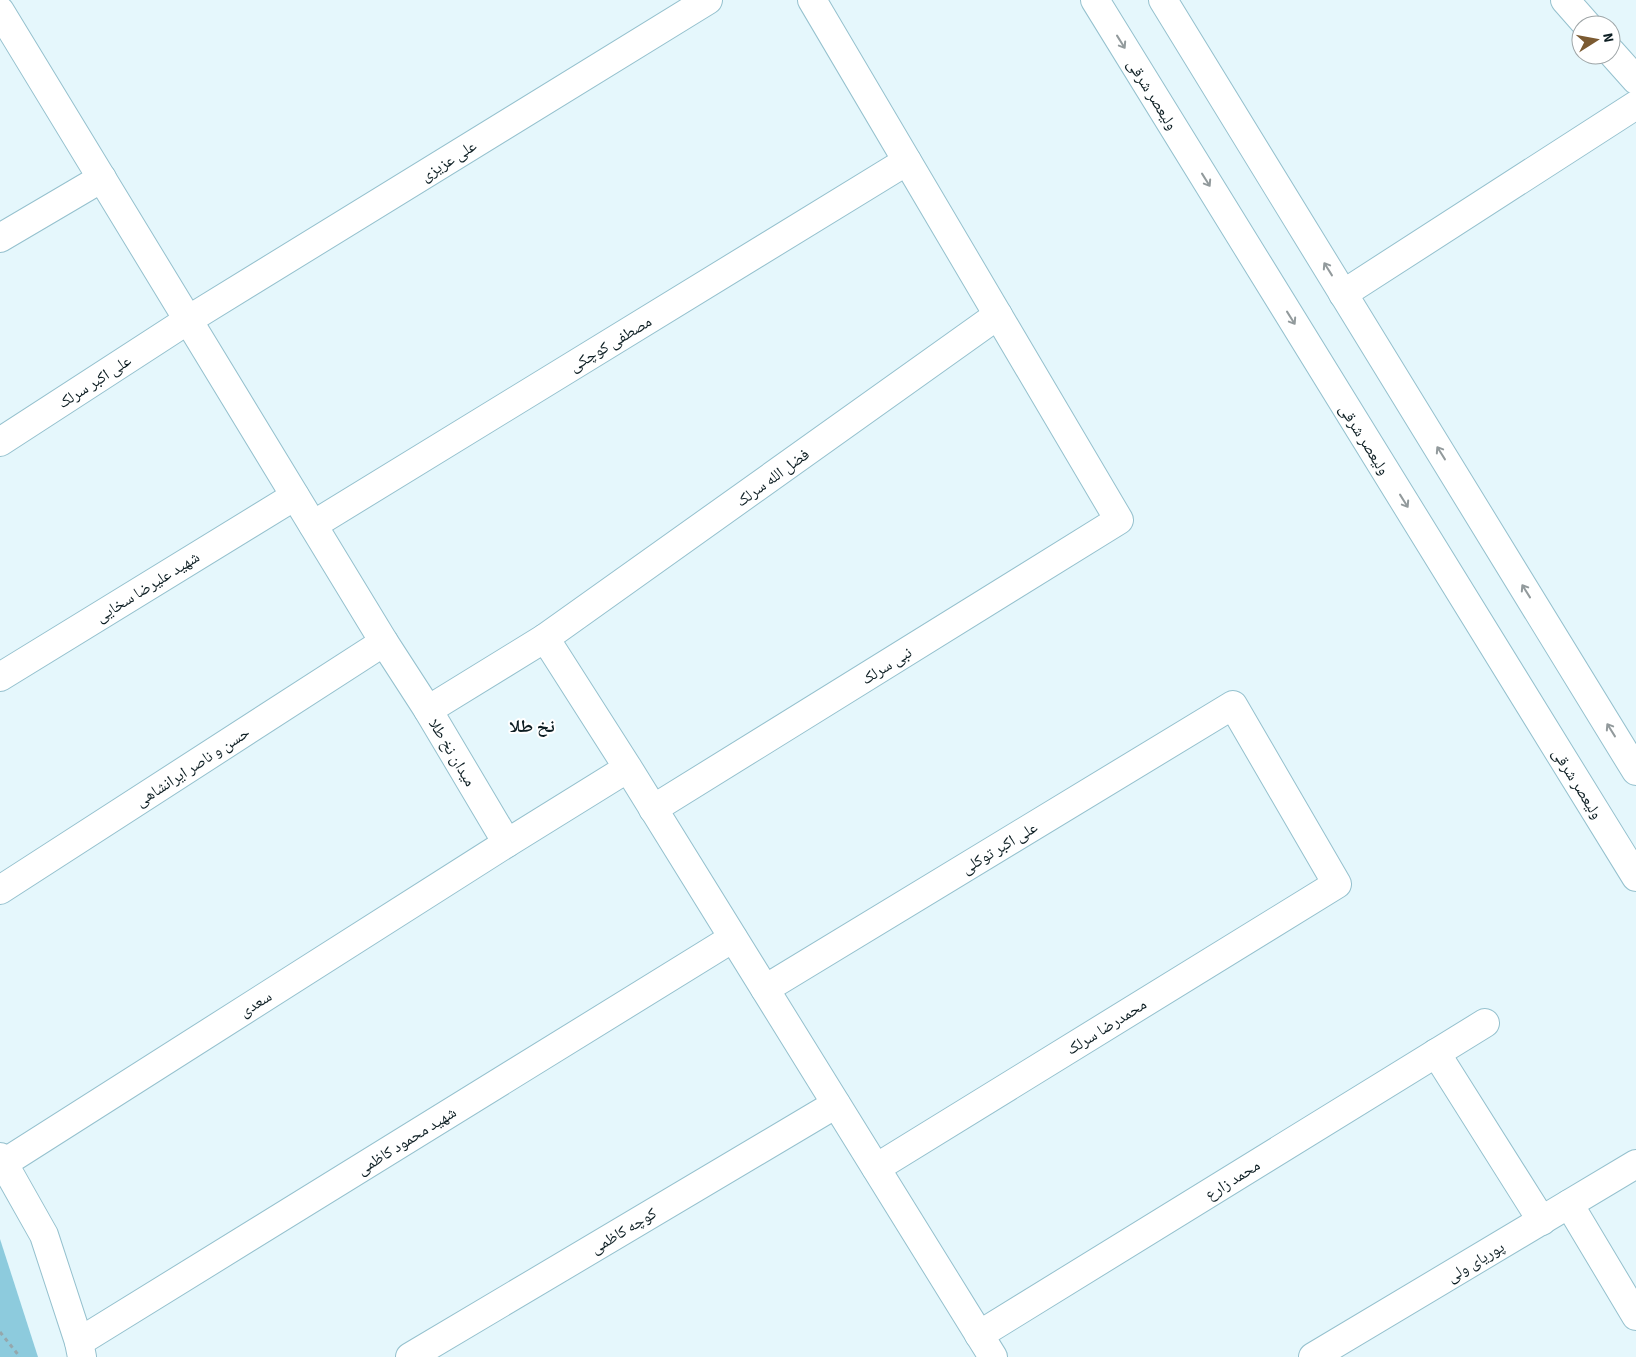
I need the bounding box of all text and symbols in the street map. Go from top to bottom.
north arrow [1571,15,1621,65]
text: N [1597,31,1618,44]
one-way arrow [1116,34,1126,48]
street label: ولیعصر شرقی [1122,55,1183,134]
street label: علی عزیزی [416,135,481,187]
one-way arrow [1201,172,1211,186]
one-way arrow [1323,263,1333,277]
street label: مصطفی کوچکی [565,311,656,377]
one-way arrow [1286,311,1296,325]
street label: علی اکبر سرلک [53,350,136,414]
street label: ولیعصر شرقی [1334,400,1395,479]
street label: فضل الله سرلک [731,444,814,512]
one-way arrow [1435,446,1445,460]
one-way arrow [1399,494,1409,508]
street label: شهید علیرضا سخایی [91,546,204,628]
one-way arrow [1520,585,1530,599]
street label: نبی سرلک [857,642,916,690]
street label: میدان نخ طلا [423,714,481,791]
district label: نخ طلا [509,714,555,739]
street label: حسن و ناصر ایرانشاهی [131,722,254,812]
one-way arrow [1605,723,1615,737]
street label: ولیعصر شرقی [1547,744,1608,823]
street label: علی اکبر توکلی [957,816,1042,879]
street label: سعدی [235,985,276,1022]
street label: محمدرضا سرلک [1062,993,1151,1060]
street label: شهید محمود کاظمی [352,1101,461,1180]
street label: محمد زارع [1201,1154,1264,1205]
street label: کوچه کاظمی [586,1202,661,1259]
street label: پوریای ولی [1443,1236,1509,1288]

